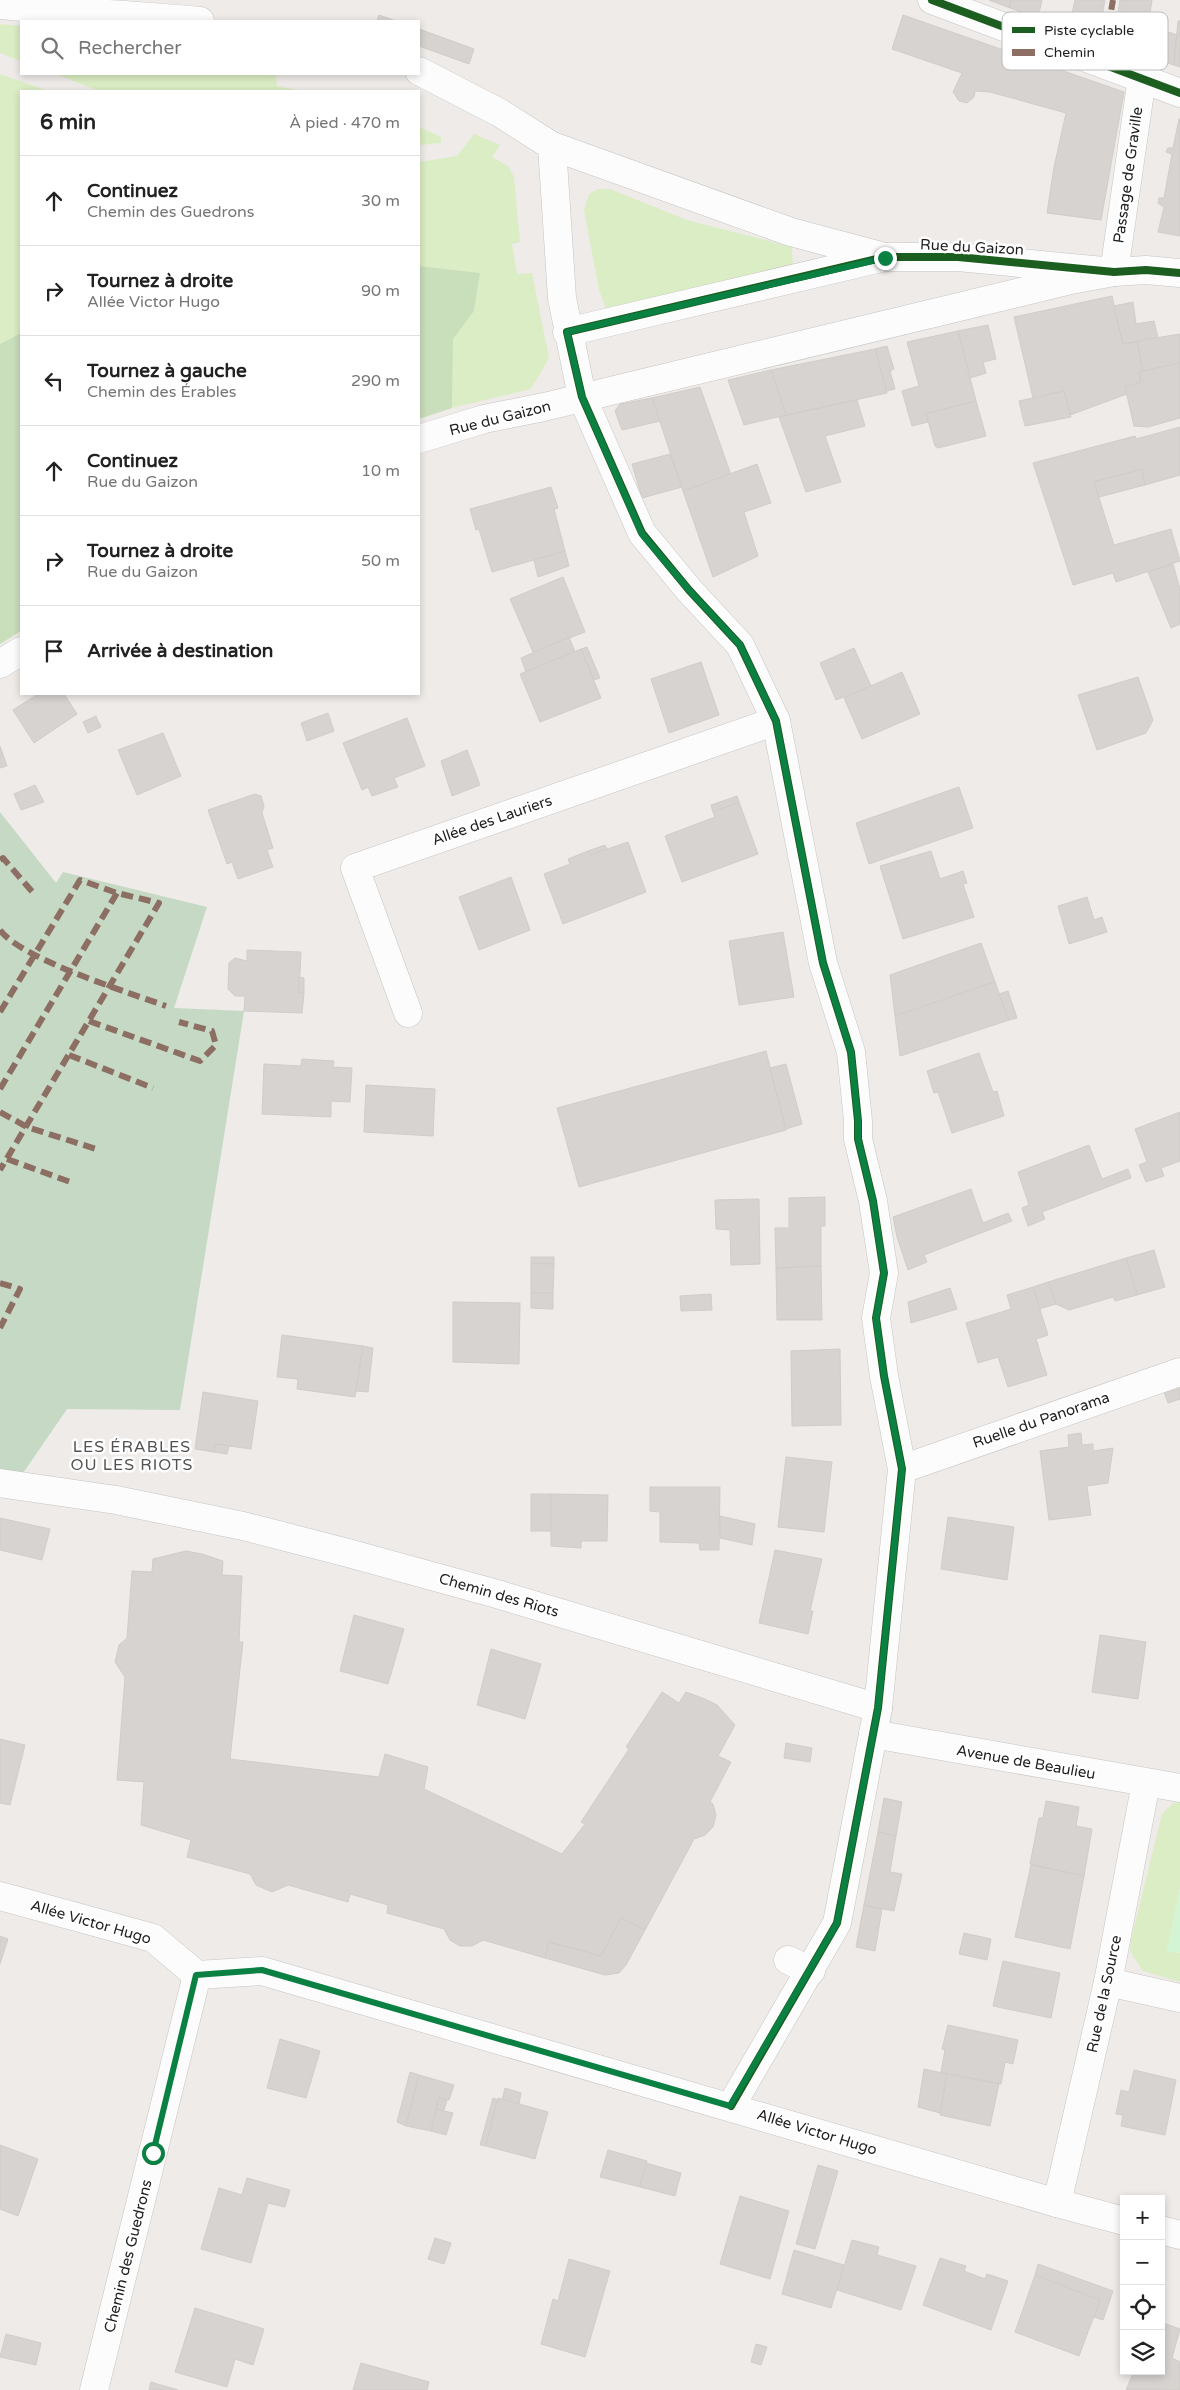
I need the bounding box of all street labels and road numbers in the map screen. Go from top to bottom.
street label: Passage de Graville [1110,106,1146,244]
street label: Rue du Gaizon [920,235,1024,259]
street label: Rue du Gaizon [447,397,553,439]
street label: Allée des Lauriers [430,791,554,849]
street label: Ruelle du Panorama [970,1388,1112,1452]
street label: Chemin des Riots [437,1569,561,1621]
street label: Avenue de Beaulieu [955,1741,1097,1783]
street label: Allée Victor Hugo [29,1896,153,1948]
street label: Rue de la Source [1083,1934,1125,2054]
street label: Allée Victor Hugo [755,2105,879,2159]
street label: Chemin des Guedrons [100,2178,156,2334]

